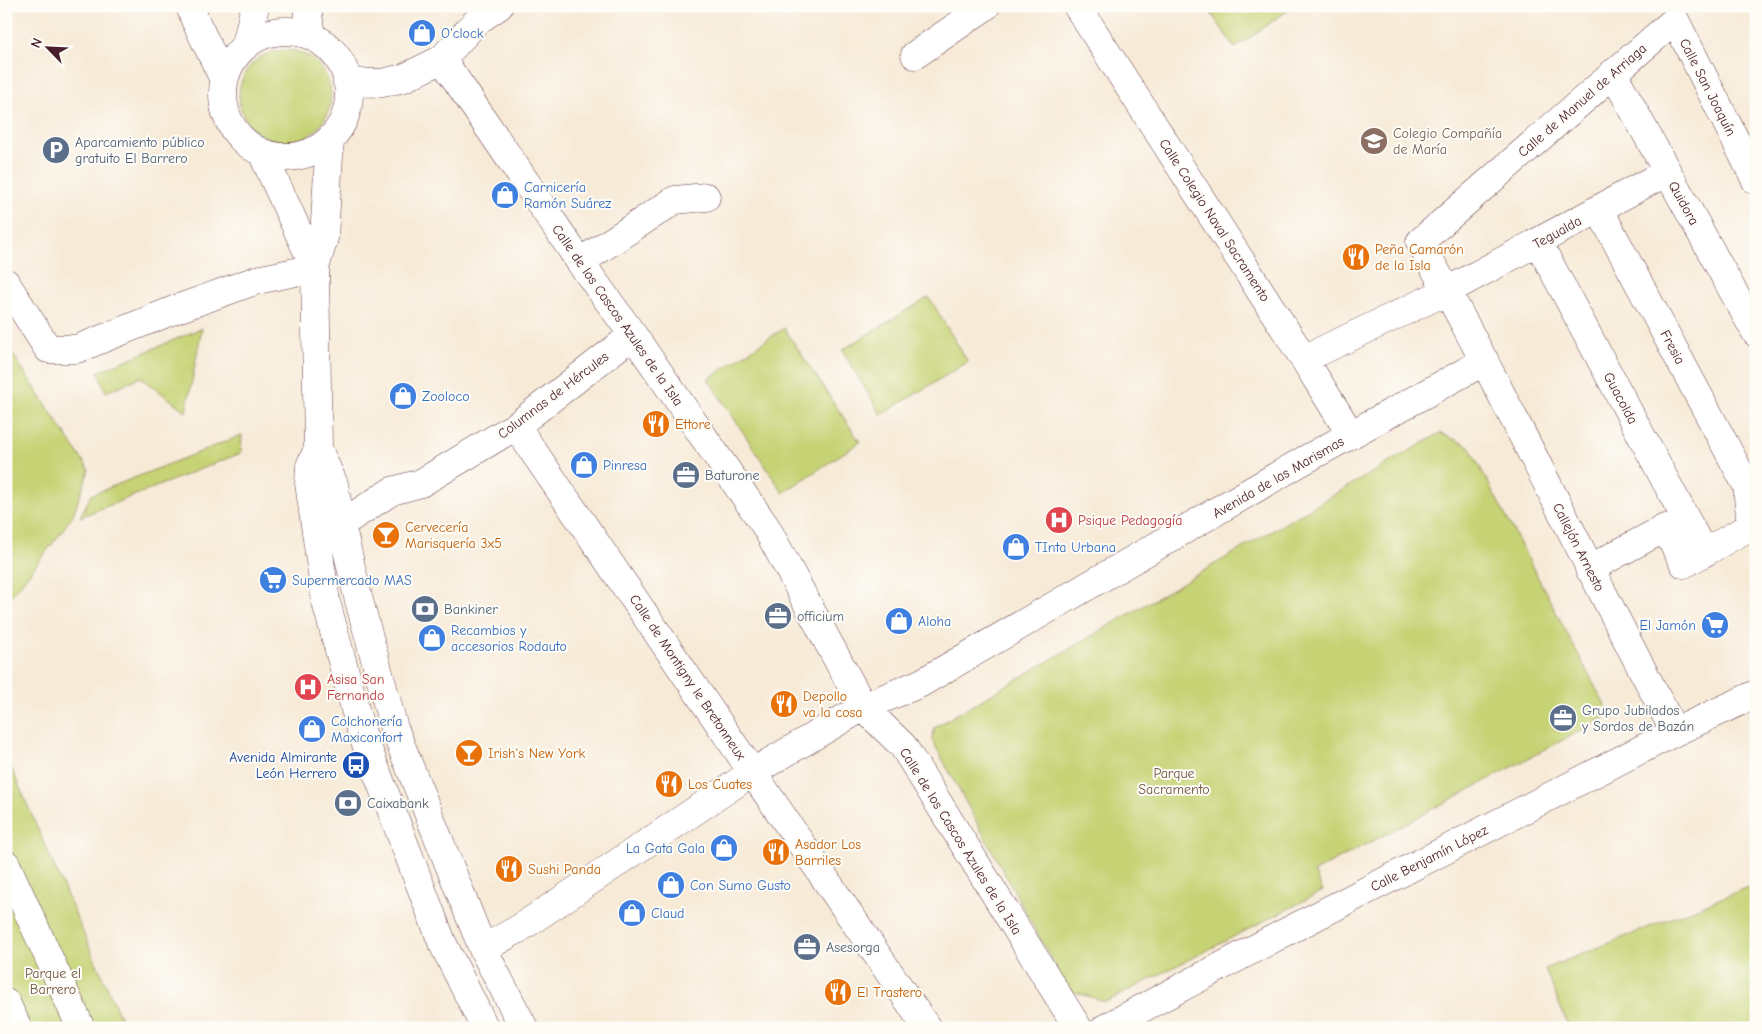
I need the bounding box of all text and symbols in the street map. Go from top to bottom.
shop icon: O'clock [407,18,437,48]
north arrow [22,22,72,72]
place label: O'clock [441,25,484,42]
text: N [27,35,46,51]
street label: Calle San Joaquín [1676,36,1739,139]
street label: Calle de Manuel de Arriaga [1515,40,1650,161]
place label: Colegio Compañía de María [1393,125,1502,158]
school or university icon: Colegio Compañía de María [1359,126,1389,156]
place label: Aparcamiento público gratuito El Barrero [75,134,205,167]
parking icon: Aparcamiento público gratuito El Barrero [41,135,71,165]
street label: Calle Colegio Naval Sacramento [1155,136,1274,305]
street label: Quidora [1665,178,1703,228]
place label: Carnicería Ramón Suárez [524,179,611,212]
shop icon: Carnicería Ramón Suárez [490,180,520,210]
street label: Tegualda [1530,212,1584,253]
street label: Calle de los Cascos Azules de la Isla [548,221,687,409]
place label: Peña Camarón de la Isla [1375,241,1464,274]
restaurant icon: Peña Camarón de la Isla [1341,242,1371,272]
street label: Fresia [1656,327,1689,367]
street label: Columnas de Hércules [494,348,612,443]
street label: Guacolda [1600,369,1641,427]
shop icon: Zooloco [388,381,418,411]
place label: Zooloco [422,388,470,405]
restaurant icon: Ettore [641,409,671,439]
place label: Ettore [675,416,711,433]
street label: Avenida de las Marismas [1209,433,1347,522]
shop icon: Pinresa [569,450,599,480]
place label: Pinresa [603,457,647,474]
office icon: Baturone [671,460,701,490]
place label: Baturone [705,467,760,484]
street label: Callejón Arnesto [1549,500,1608,594]
hospital icon: Psique Pedagogía [1044,505,1074,535]
place label: Psique Pedagogía [1078,512,1182,529]
place label: Cervecería Marisquería 3x5 [405,519,502,552]
bar icon: Cervecería Marisquería 3x5 [371,520,401,550]
shop icon: TInta Urbana [1001,532,1031,562]
place label: TInta Urbana [1035,539,1116,556]
supermarket icon: Supermercado MAS [258,565,288,595]
place label: Supermercado MAS [292,572,412,589]
street label: Calle de Montigny le Bretonneux [626,591,750,764]
bank icon: Bankiner [410,594,440,624]
place label: Bankiner [444,601,498,618]
office icon: officium [763,601,793,631]
shop icon: Aloha [884,606,914,636]
place label: officium [797,608,844,625]
supermarket icon: El Jamón [1700,610,1730,640]
place label: Aloha [918,613,951,630]
place label: El Jamón [1639,617,1696,634]
place label: Recambios y accesorios Rodauto [451,622,567,655]
shop icon: Recambios y accesorios Rodauto [417,623,447,653]
place label: Asisa San Fernando [327,671,385,704]
hospital icon: Asisa San Fernando [293,672,323,702]
place label: Depollo va la cosa [802,688,863,721]
restaurant icon: Depollo va la cosa [769,689,799,719]
place label: Grupo Jubilados y Sordos de Bazán [1581,702,1694,735]
office icon: Grupo Jubilados y Sordos de Bazán [1548,703,1578,733]
place label: Colchonería Maxiconfort [331,713,403,746]
shop icon: Colchonería Maxiconfort [297,714,327,744]
bar icon: Irish's New York [454,738,484,768]
place label: Irish's New York [488,745,586,762]
street label: Calle de los Cascos Azules de la Isla [896,745,1025,938]
place label: Avenida Almirante León Herrero [229,749,337,782]
bus stop icon: Avenida Almirante León Herrero [341,750,371,780]
park label: Parque Sacramento [1138,765,1210,798]
restaurant icon: Los Cuates [654,769,684,799]
place label: Los Cuates [688,776,752,793]
bank icon: Caixabank [333,788,363,818]
place label: Caixabank [367,795,429,812]
street label: Calle Benjamín López [1368,821,1491,895]
shop icon: La Gata Gala [709,833,739,863]
place label: Asador Los Barriles [795,836,861,869]
restaurant icon: Asador Los Barriles [761,837,791,867]
place label: La Gata Gala [626,840,705,857]
restaurant icon: Sushi Panda [494,854,524,884]
place label: Sushi Panda [528,861,601,878]
shop icon: Con Sumo Gusto [656,870,686,900]
place label: Con Sumo Gusto [690,877,791,894]
shop icon: Claud [617,898,647,928]
place label: Claud [651,905,684,922]
office icon: Asesorga [792,932,822,962]
place label: Asesorga [826,939,880,956]
park label: Parque el Barrero [25,965,81,998]
restaurant icon: El Trastero [823,977,853,1007]
place label: El Trastero [857,984,922,1001]

